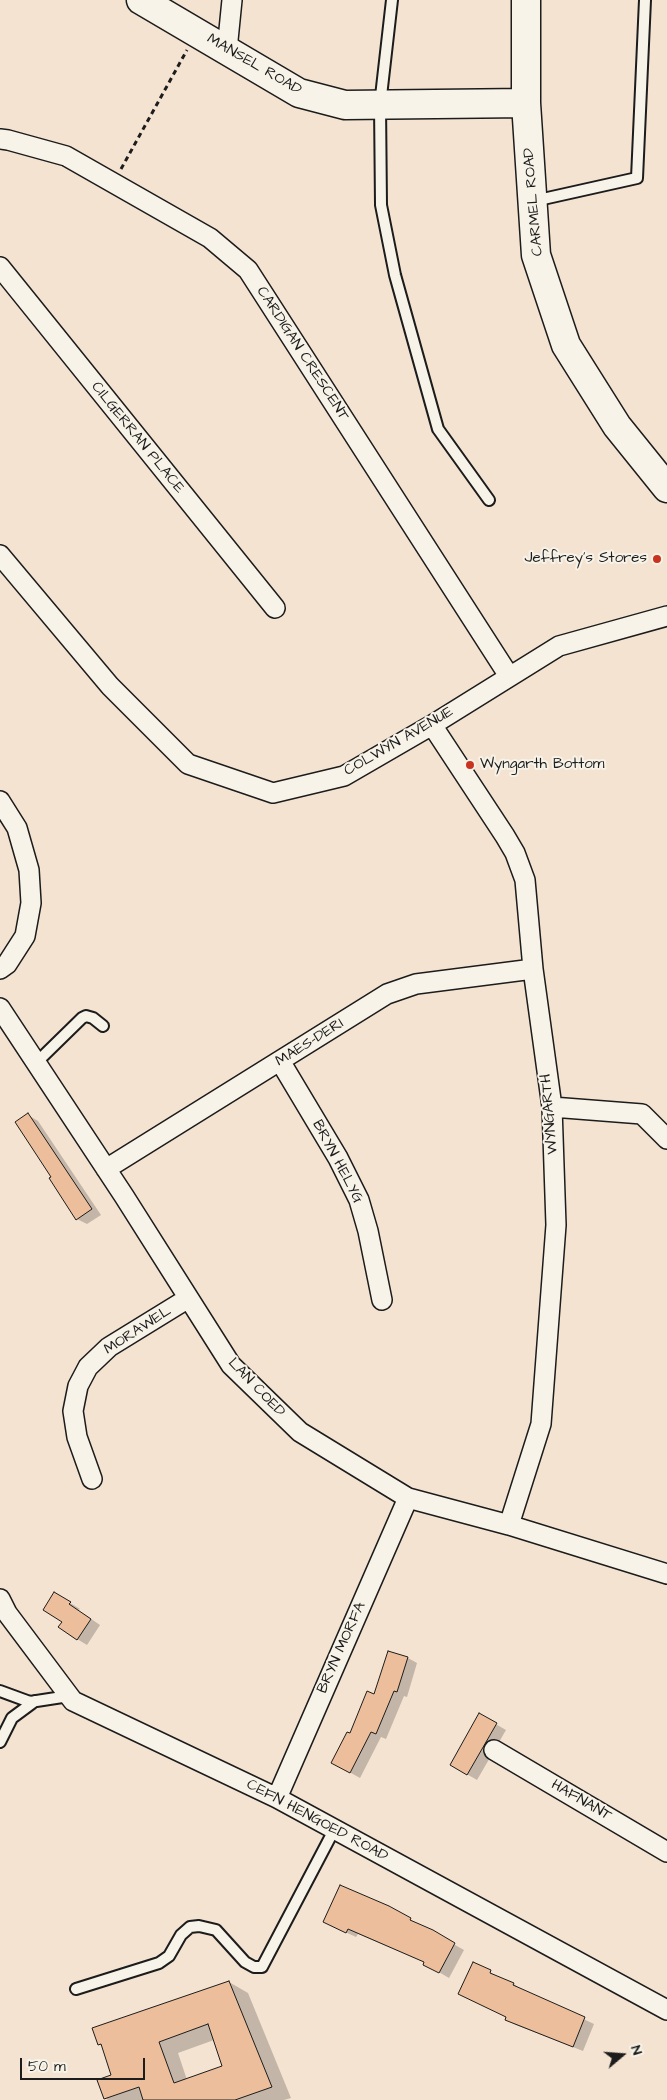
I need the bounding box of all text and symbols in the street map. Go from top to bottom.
street label: MANSEL ROAD [203,31,305,99]
street label: CARMEL ROAD [520,147,548,257]
street label: CARDIGAN CRESCENT [252,284,352,424]
street label: CILGERRAN PLACE [87,379,187,497]
place label: Jeffrey's Stores [524,550,647,568]
marker: Jeffrey's Stores [651,553,663,565]
street label: COLWYN AVENUE [341,703,457,781]
place label: Wyngarth Bottom [480,756,604,774]
marker: Wyngarth Bottom [464,759,476,771]
street label: MAES-DERI [273,1015,347,1071]
street label: WYNGARTH [538,1073,562,1155]
street label: BRYN HELYG [308,1117,366,1207]
street label: MORAWEL [101,1303,175,1359]
street label: LAN COED [224,1355,288,1421]
street label: BRYN MORFA [314,1600,370,1696]
street label: CEFN HENGOED ROAD [243,1776,391,1866]
street label: HAFNANT [548,1776,614,1826]
north arrow [597,2030,647,2080]
text: N [625,2043,647,2058]
scale bar [22,2048,148,2080]
text: 50 m [28,2056,66,2077]

